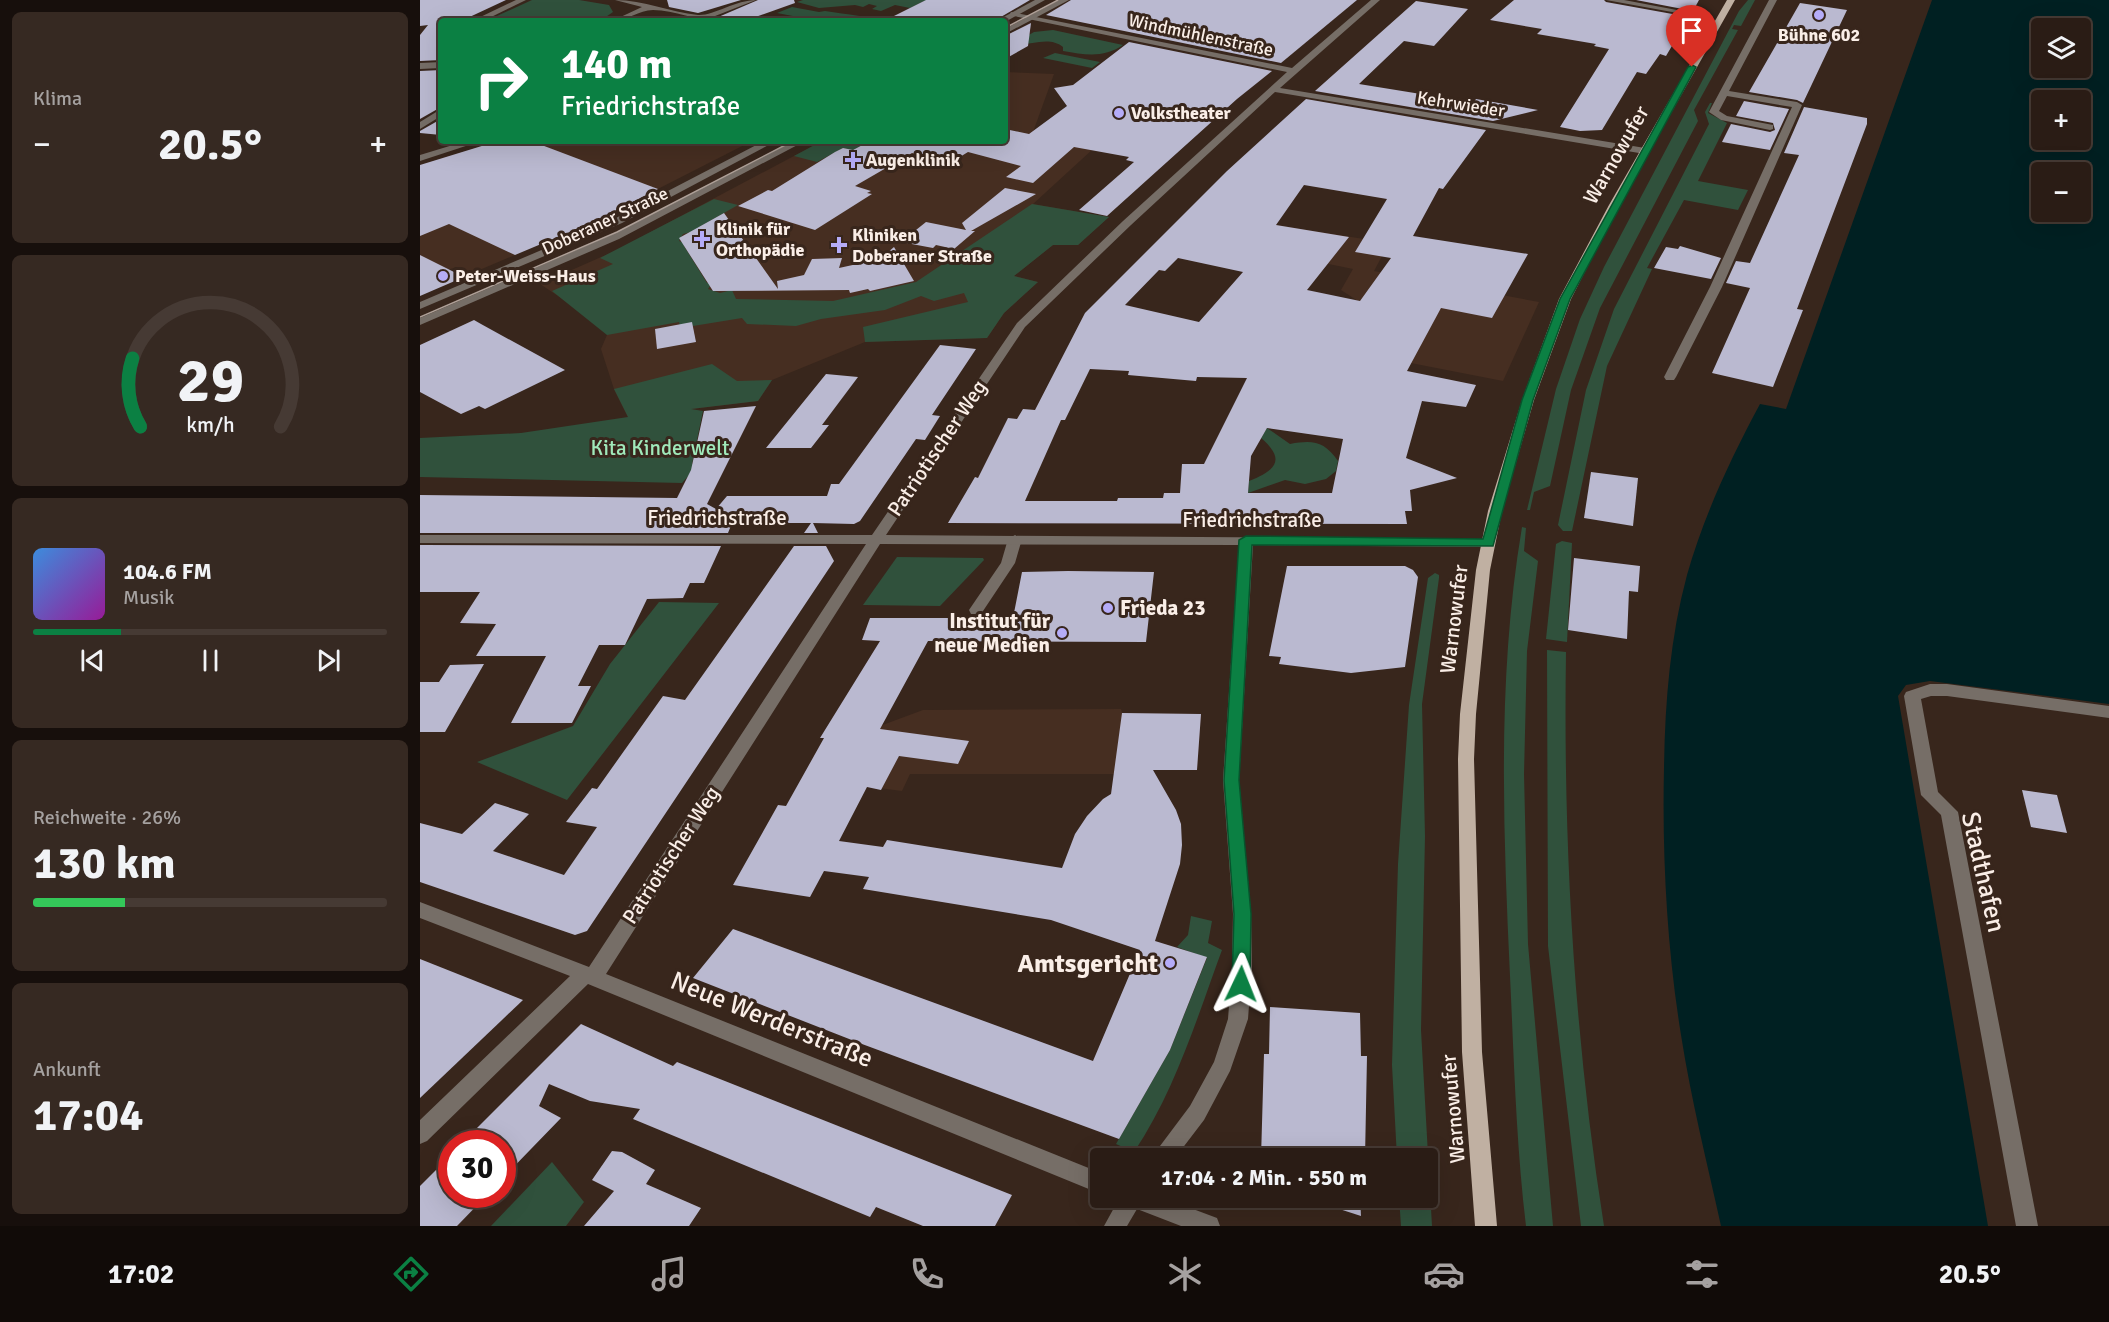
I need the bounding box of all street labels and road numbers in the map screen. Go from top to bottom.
street label: Windmühlenstraße [1127,9,1275,61]
street label: Kehrwieder [1416,86,1507,122]
street label: Warnowufer [1577,101,1655,209]
street label: Doberaner Straße [538,182,672,260]
street label: Patriotischer Weg [882,375,992,521]
street label: Friedrichstraße [647,505,787,531]
street label: Friedrichstraße [1182,507,1322,533]
street label: Warnowufer [1434,563,1474,675]
street label: Patriotischer Weg [617,781,725,929]
street label: Stadthafen [1954,809,2012,936]
street label: Neue Werderstraße [666,965,878,1075]
street label: Warnowufer [1435,1053,1471,1165]

